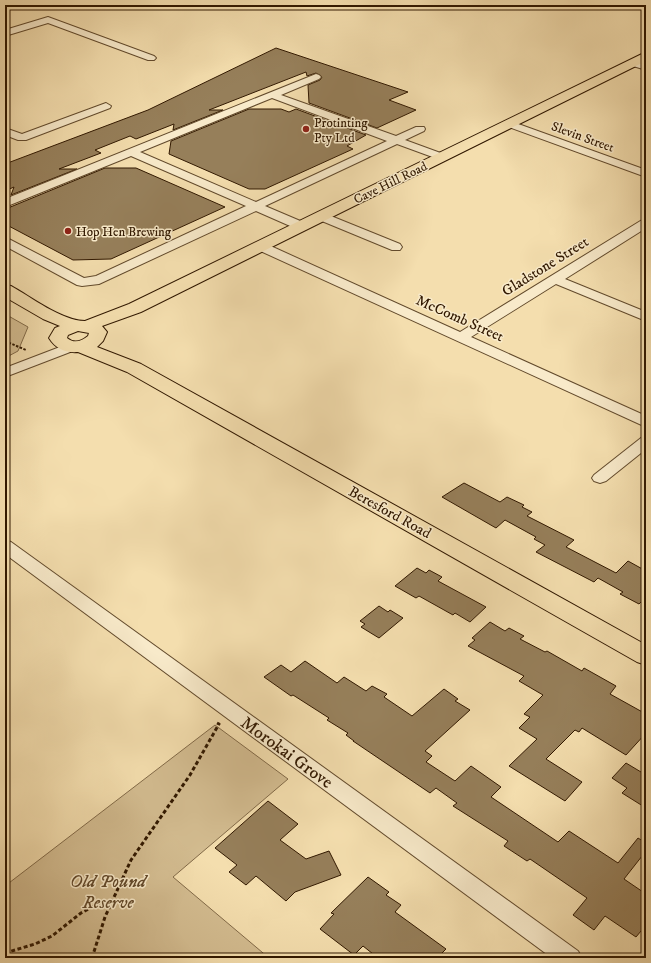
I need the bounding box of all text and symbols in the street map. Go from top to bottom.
place label: Protinting Pty Ltd [314,115,368,146]
street label: Slevin Street [549,118,616,156]
marker: Protinting Pty Ltd [301,124,311,134]
street label: Cave Hill Road [351,158,430,208]
place label: Hop Hen Brewing [76,224,172,240]
marker: Hop Hen Brewing [63,226,73,236]
street label: Gladstone Street [498,232,592,301]
street label: McComb Street [413,291,507,346]
street label: Beresford Road [345,482,435,543]
street label: Morokai Grove [236,712,337,794]
park label: Old Pound Reserve [70,871,148,914]

